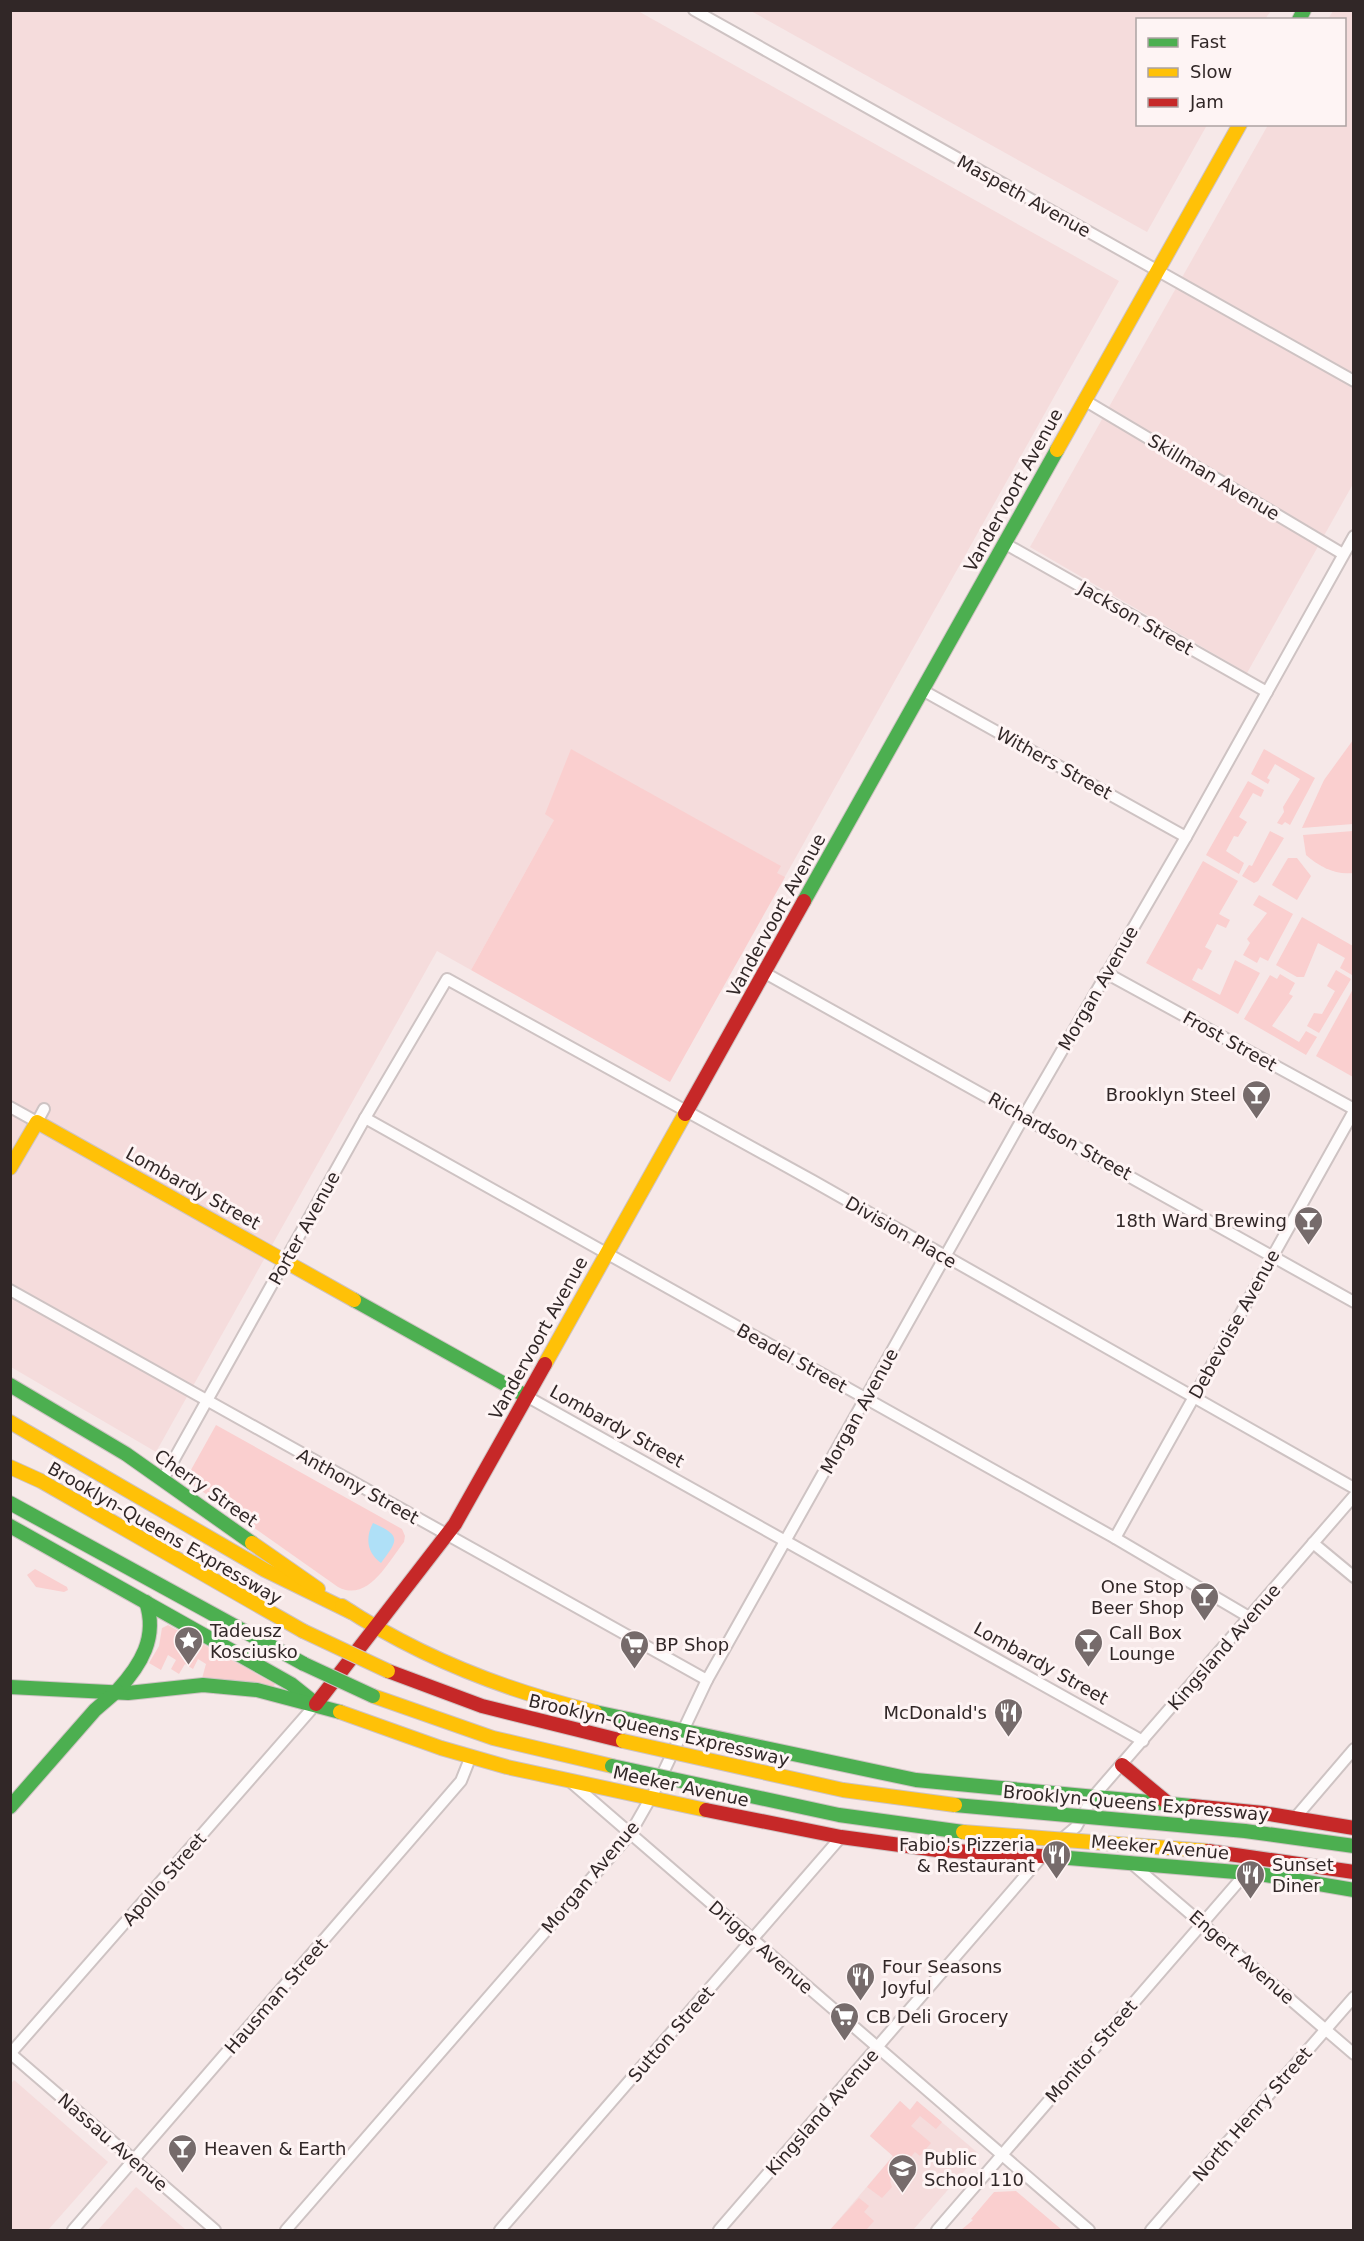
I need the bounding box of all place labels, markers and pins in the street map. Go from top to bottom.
bar icon: Brooklyn Steel [1241,1078,1273,1120]
place label: Brooklyn Steel [1106,1084,1236,1105]
bar icon: 18th Ward Brewing [1292,1204,1324,1246]
place label: 18th Ward Brewing [1115,1210,1287,1231]
place label: One Stop Beer Shop [1091,1576,1184,1618]
bar icon: One Stop Beer Shop [1189,1580,1221,1622]
place label: Tadeusz Kosciusko [209,1620,298,1662]
place label: Call Box Lounge [1109,1622,1182,1664]
place icon: Tadeusz Kosciusko [173,1624,205,1666]
bar icon: Call Box Lounge [1072,1626,1104,1668]
supermarket icon: BP Shop [618,1628,650,1670]
place label: BP Shop [655,1634,729,1655]
restaurant icon: McDonald's [992,1696,1024,1738]
place label: McDonald's [884,1702,987,1723]
place label: Fabio's Pizzeria & Restaurant [899,1834,1035,1876]
restaurant icon: Fabio's Pizzeria & Restaurant [1040,1838,1072,1880]
place label: Sunset Diner [1272,1854,1334,1896]
restaurant icon: Sunset Diner [1235,1858,1267,1900]
place label: Four Seasons Joyful [881,1956,1002,1998]
restaurant icon: Four Seasons Joyful [845,1960,877,2002]
supermarket icon: CB Deli Grocery [829,2000,861,2042]
place label: CB Deli Grocery [866,2006,1009,2027]
bar icon: Heaven & Earth [167,2132,199,2174]
place label: Heaven & Earth [204,2138,347,2159]
place label: Public School 110 [924,2148,1024,2190]
school or university icon: Public School 110 [887,2152,919,2194]

